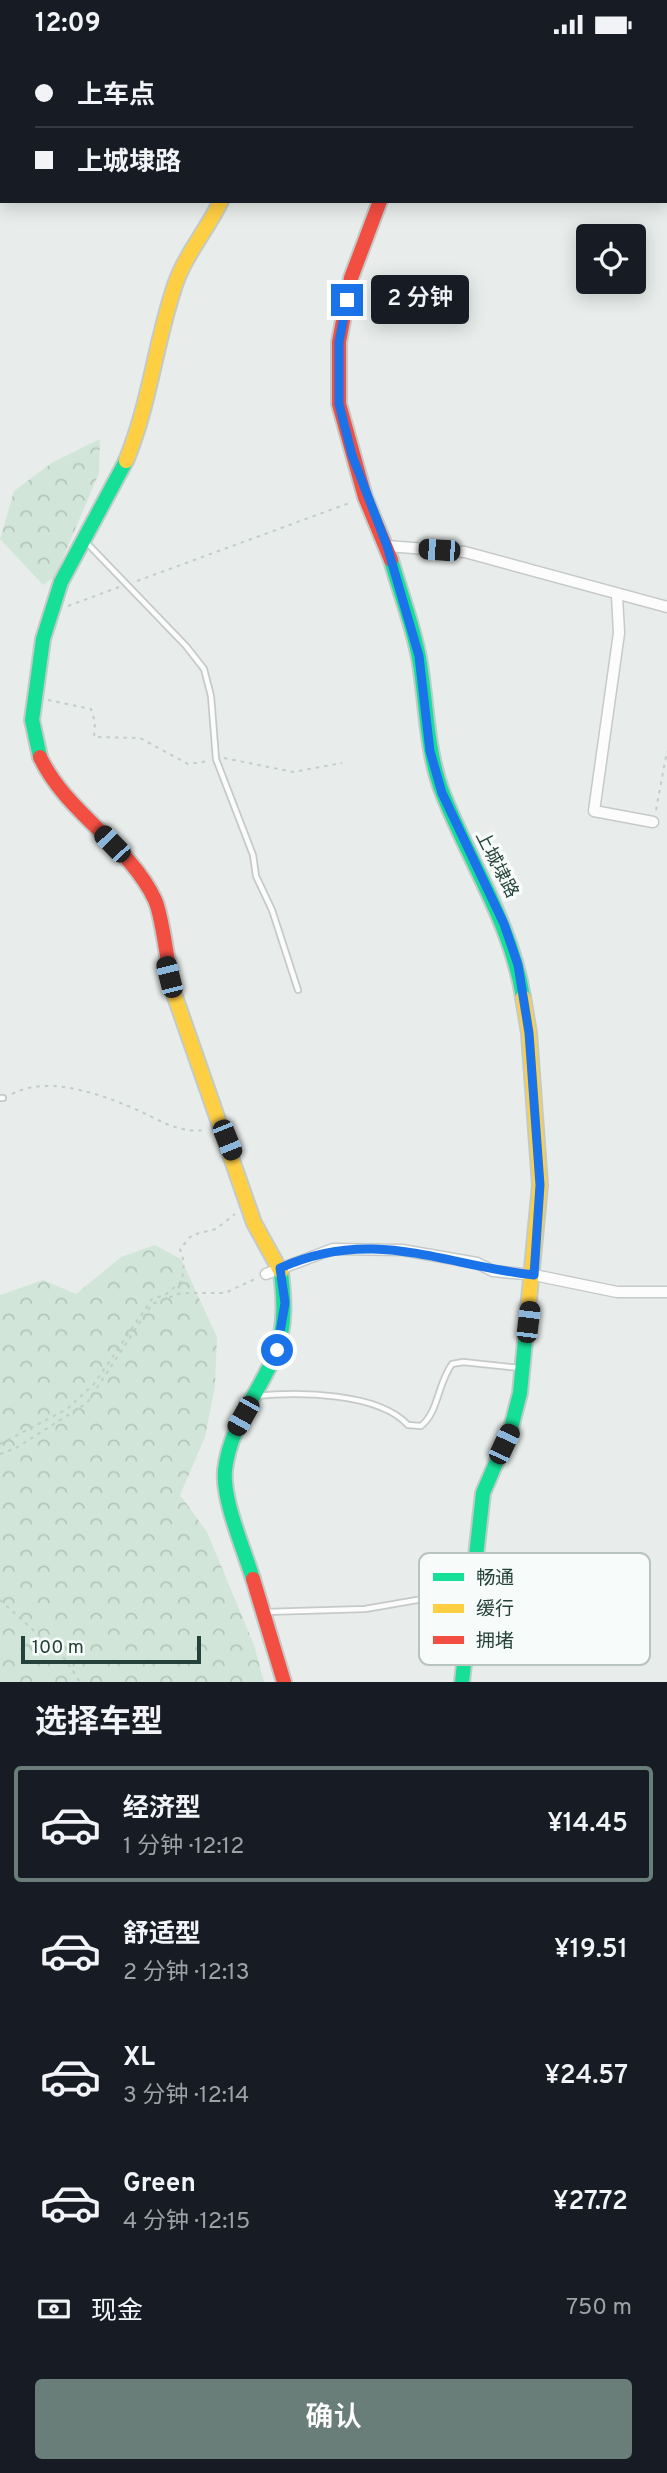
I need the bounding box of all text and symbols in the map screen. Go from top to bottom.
text: 12:09 [35,8,101,41]
text: 上车点 [77,80,155,113]
text: 上城埭路 [77,147,181,180]
map controls [576,224,646,294]
button: locate [576,224,646,294]
callout: 2 分钟 [372,275,470,325]
route end [331,284,363,316]
text: 2 分钟 [387,285,453,314]
car [418,538,461,562]
car [90,822,135,866]
street label: 上城埭路 [469,828,523,902]
car [154,954,185,1000]
car [210,1117,245,1163]
car [516,1300,541,1344]
route start [261,1334,293,1366]
car [224,1393,263,1439]
car [486,1421,523,1467]
legend [419,1553,650,1665]
text: 畅通 [476,1567,514,1591]
text: 缓行 [476,1598,514,1622]
text: 拥堵 [476,1630,514,1654]
scale bar [21,1633,201,1665]
text: 100 m [32,1636,84,1660]
text: 选择车型 [35,1704,163,1744]
icon: car [39,1793,102,1856]
text: 经济型 [123,1793,201,1826]
text: ¥14.45 [547,1808,628,1841]
text: 1 分钟 · 12:12 [123,1833,244,1862]
icon: car [39,1919,102,1982]
text: 舒适型 [123,1919,201,1952]
text: ¥19.51 [554,1934,628,1967]
text: 2 分钟 · 12:13 [123,1959,250,1988]
text: XL [123,2042,155,2075]
icon: car [39,2045,102,2108]
text: ¥24.57 [544,2060,628,2093]
text: 3 分钟 · 12:14 [123,2082,249,2111]
text: Green [123,2168,196,2201]
icon: car [39,2171,102,2234]
text: ¥27.72 [553,2186,628,2219]
text: 4 分钟 · 12:15 [123,2208,250,2237]
icon: cash [35,2290,73,2328]
text: 750 m [566,2294,632,2323]
text: 现金 [91,2296,143,2329]
button: 确认 [35,2379,632,2459]

